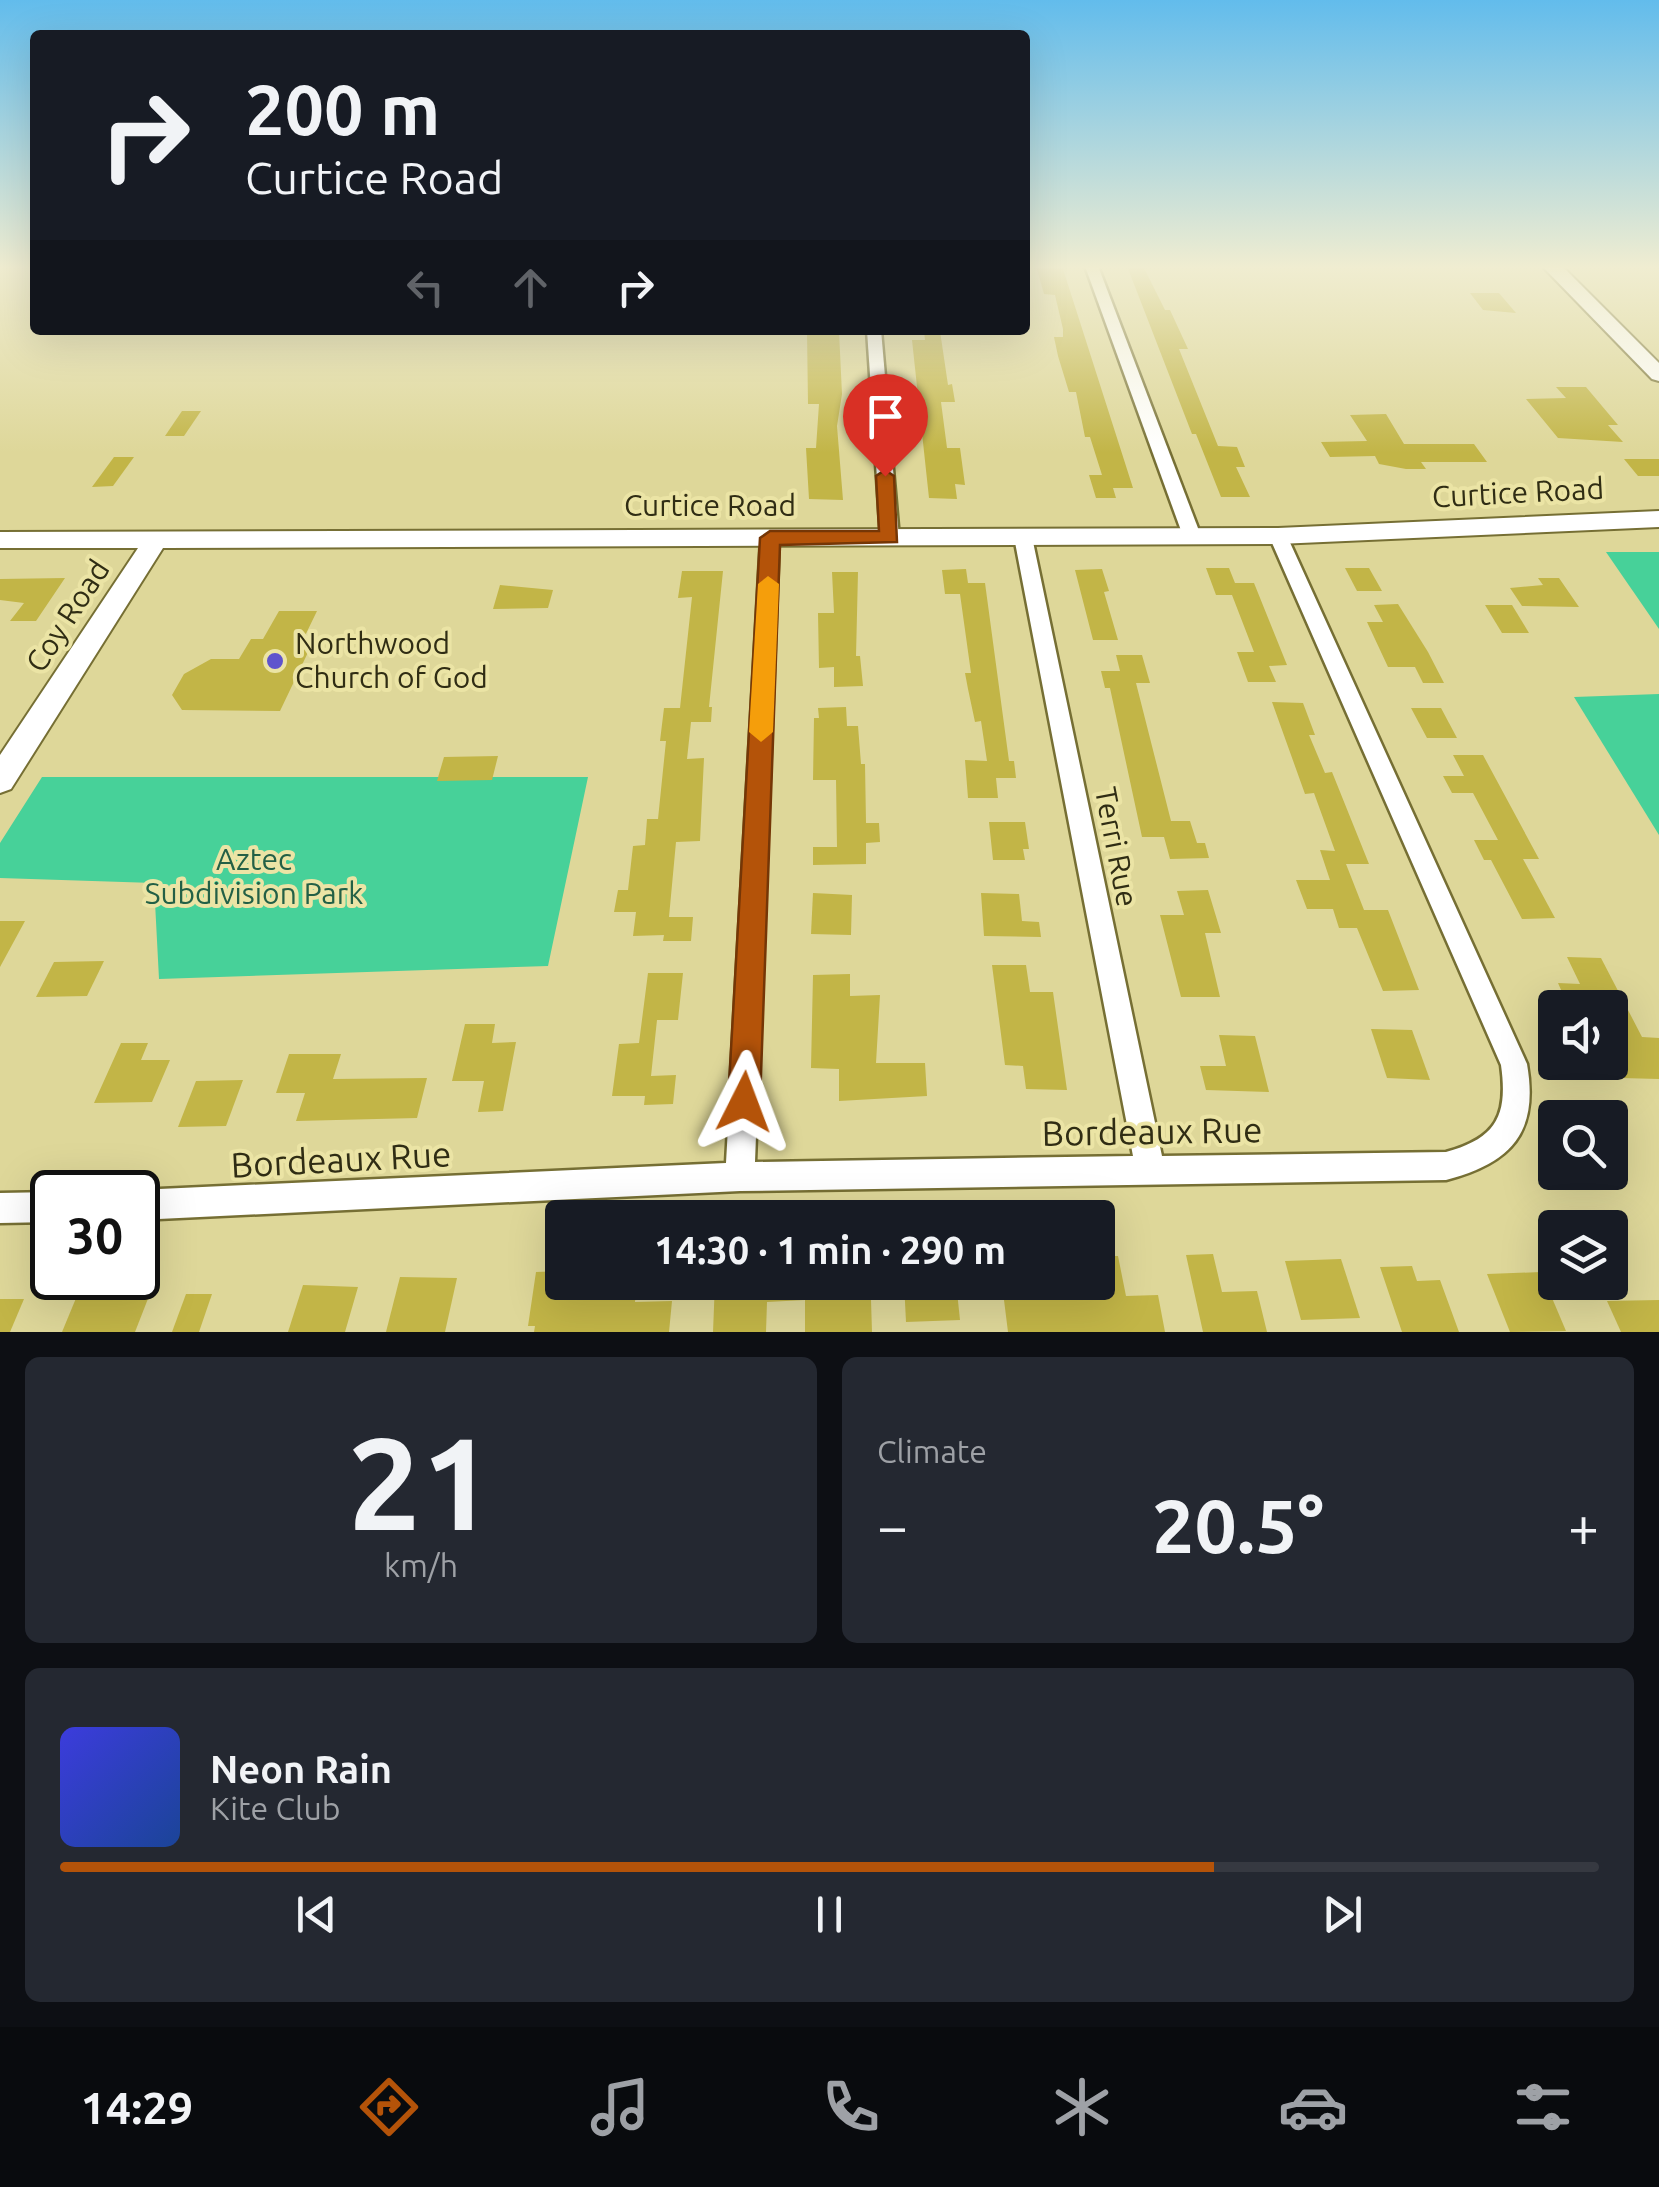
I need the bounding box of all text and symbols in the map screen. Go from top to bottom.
icon: right [80,70,210,200]
text: 200 m [245,70,440,148]
text: Curtice Road [245,152,503,203]
icon: left [398,260,453,315]
icon: ahead [503,260,558,315]
icon: right [608,260,663,315]
pin [843,374,928,477]
icon: arrive [858,389,913,444]
street label: Curtice Road [1431,471,1605,513]
street label: Curtice Road [624,488,796,522]
street label: Coy Road [18,553,116,678]
place label: Northwood Church of God [295,626,488,694]
marker: Northwood Church of God [264,650,286,672]
street label: Terri Rue [1089,784,1145,909]
park label: Aztec Subdivision Park [145,842,363,910]
map controls [1538,990,1628,1300]
button: sound [1538,990,1628,1080]
position arrow [692,1050,796,1154]
button: search [1538,1100,1628,1190]
street label: Bordeaux Rue [1041,1109,1263,1153]
street label: Bordeaux Rue [230,1133,452,1185]
speed limit sign: 30 [30,1170,160,1300]
button: layers [1538,1210,1628,1300]
text: 14:30 · 1 min · 290 m [654,1229,1006,1271]
text: 21 [348,1409,494,1555]
text: Climate [877,1433,987,1469]
text: 20.5° [1152,1483,1324,1567]
text: − [877,1495,908,1556]
text: + [1568,1495,1599,1556]
text: km/h [384,1547,458,1583]
text: Neon Rain [210,1748,392,1790]
text: Kite Club [210,1790,340,1826]
icon: previous [289,1887,344,1942]
icon: pause [802,1887,857,1942]
icon: next [1315,1887,1370,1942]
icon: directions [354,2072,424,2142]
icon: music [585,2072,655,2142]
icon: phone [816,2072,886,2142]
icon: climate [1047,2072,1117,2142]
icon: car [1278,2072,1348,2142]
icon: filters [1508,2072,1578,2142]
text: 14:29 [80,2082,193,2133]

